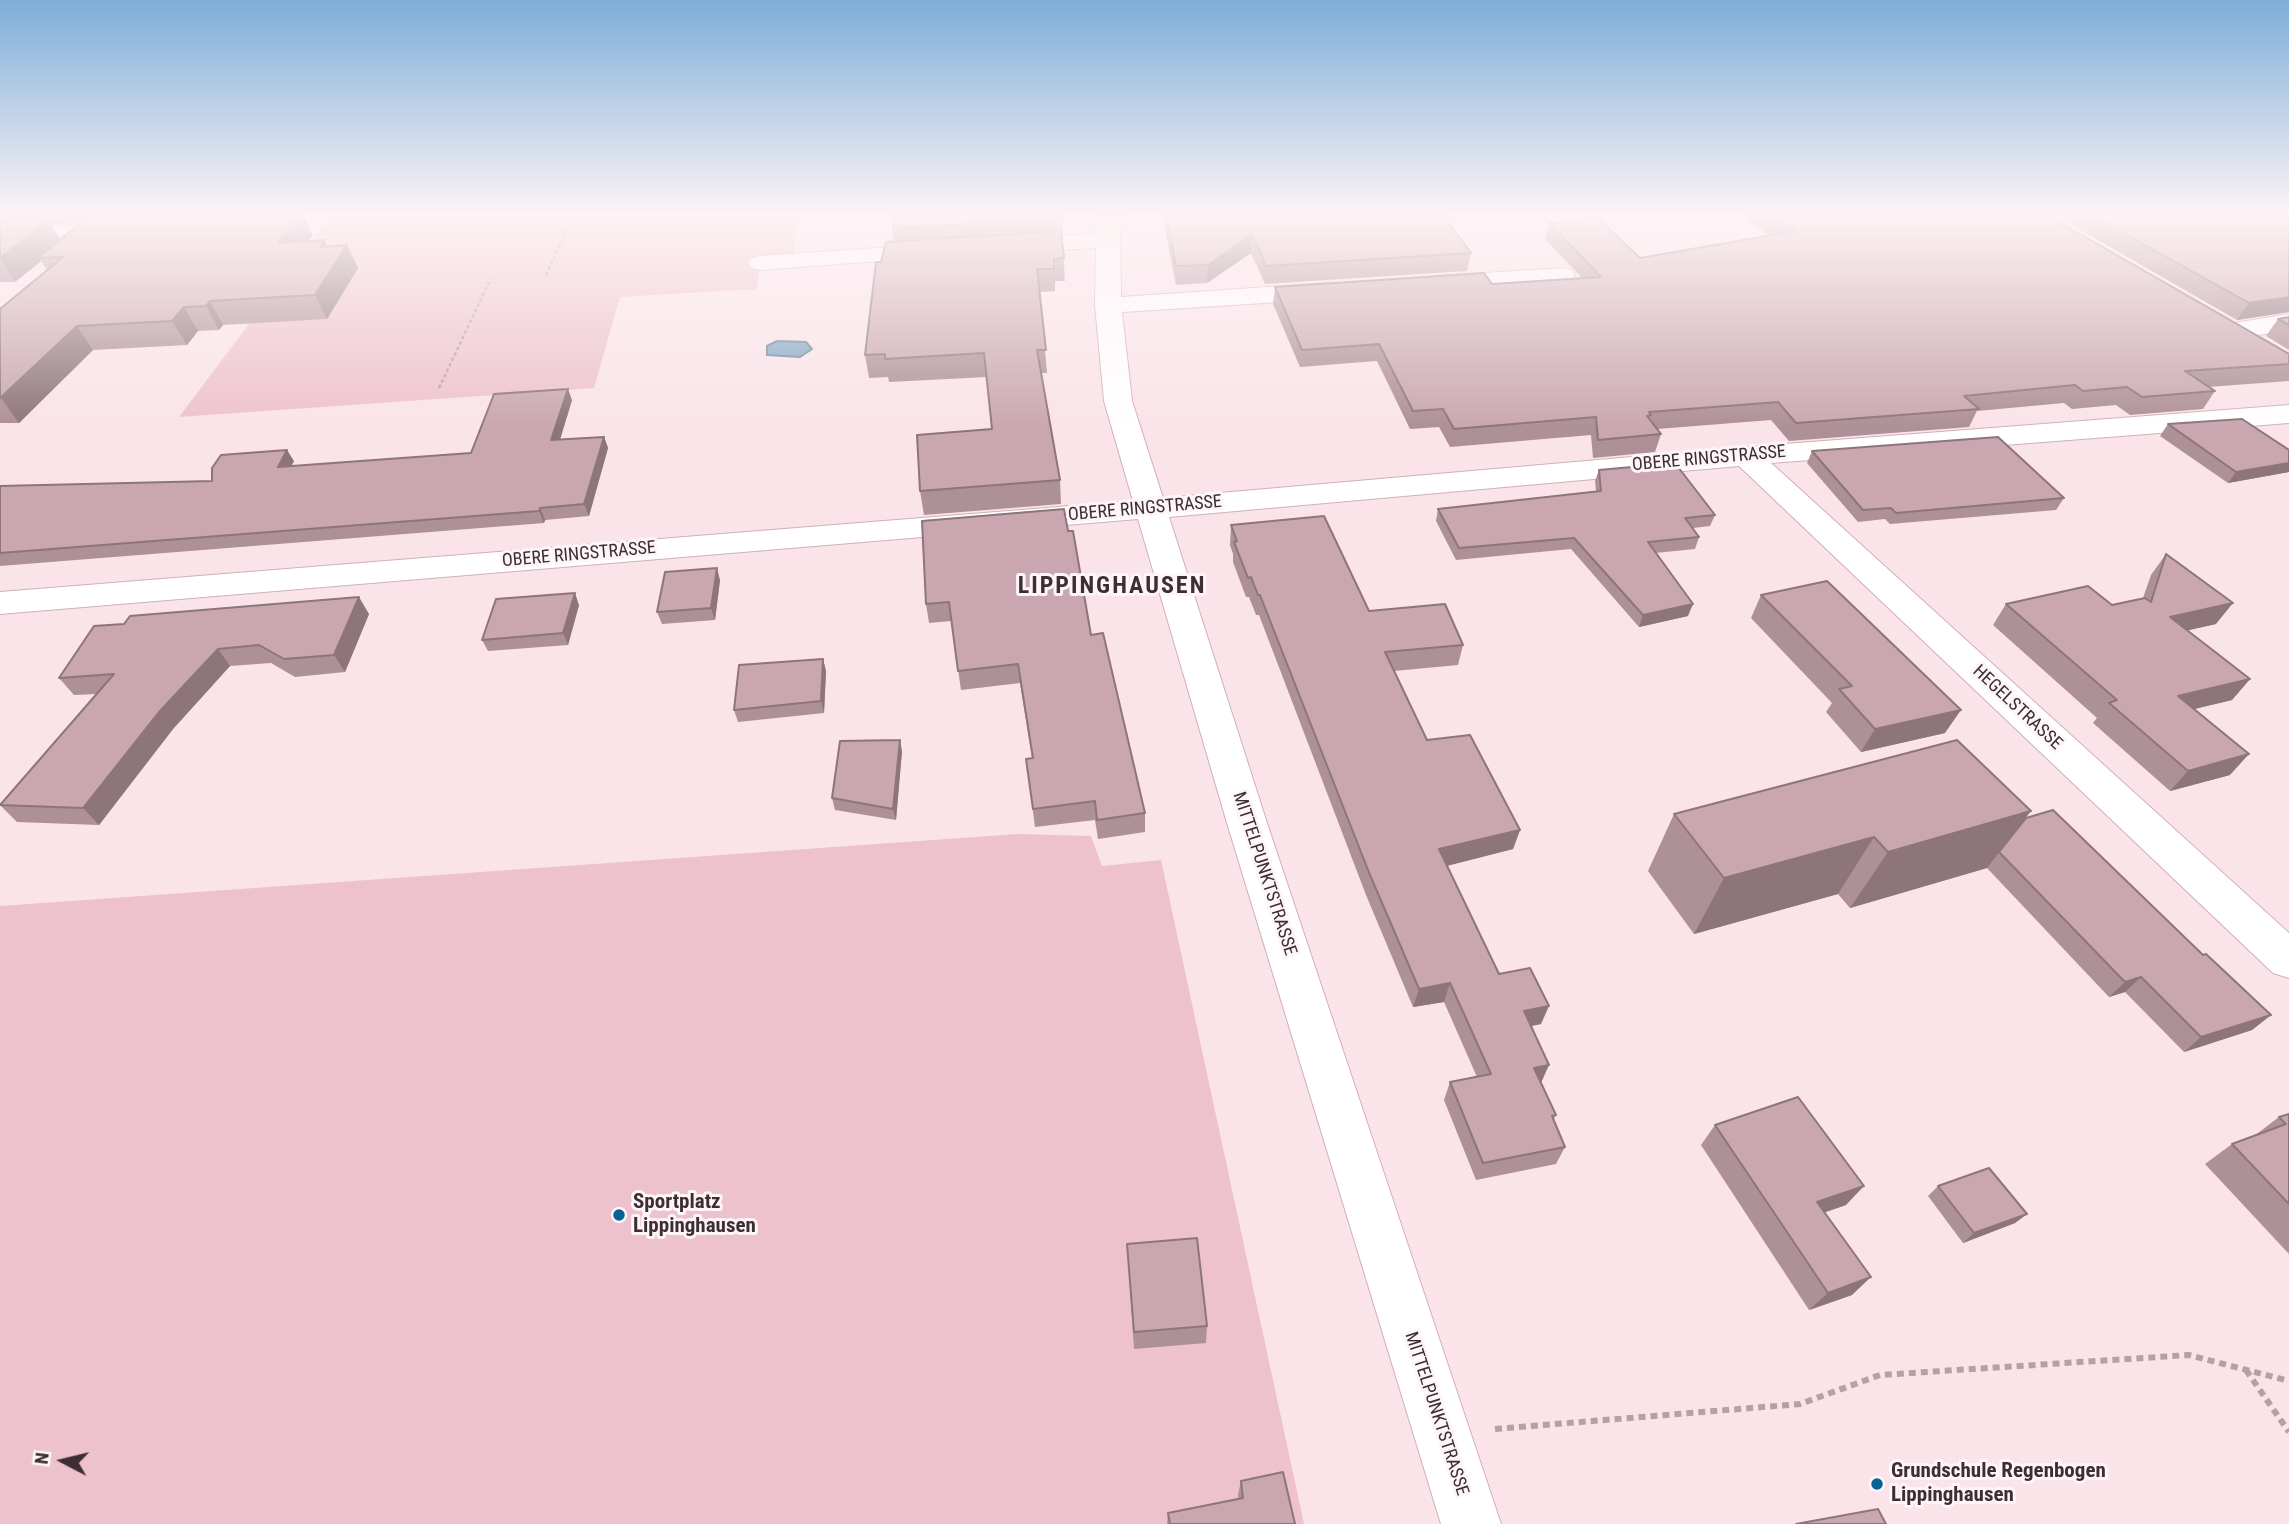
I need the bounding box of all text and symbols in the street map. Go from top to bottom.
street label: OBERE RINGSTRASSE [1631,442,1787,476]
street label: OBERE RINGSTRASSE [1067,492,1223,526]
street label: OBERE RINGSTRASSE [501,538,657,572]
district label: LIPPINGHAUSEN [1019,573,1205,601]
street label: HEGELSTRASSE [1968,661,2066,755]
street label: MITTELPUNKTSTRASSE [1227,789,1301,959]
place label: Sportplatz Lippinghausen [633,1190,756,1240]
marker: Sportplatz Lippinghausen [611,1207,627,1223]
street label: MITTELPUNKTSTRASSE [1399,1329,1473,1499]
north arrow [28,1426,98,1496]
text: N [30,1451,54,1466]
place label: Grundschule Regenbogen Lippinghausen [1891,1459,2106,1509]
marker: Grundschule Regenbogen Lippinghausen [1869,1476,1885,1492]

